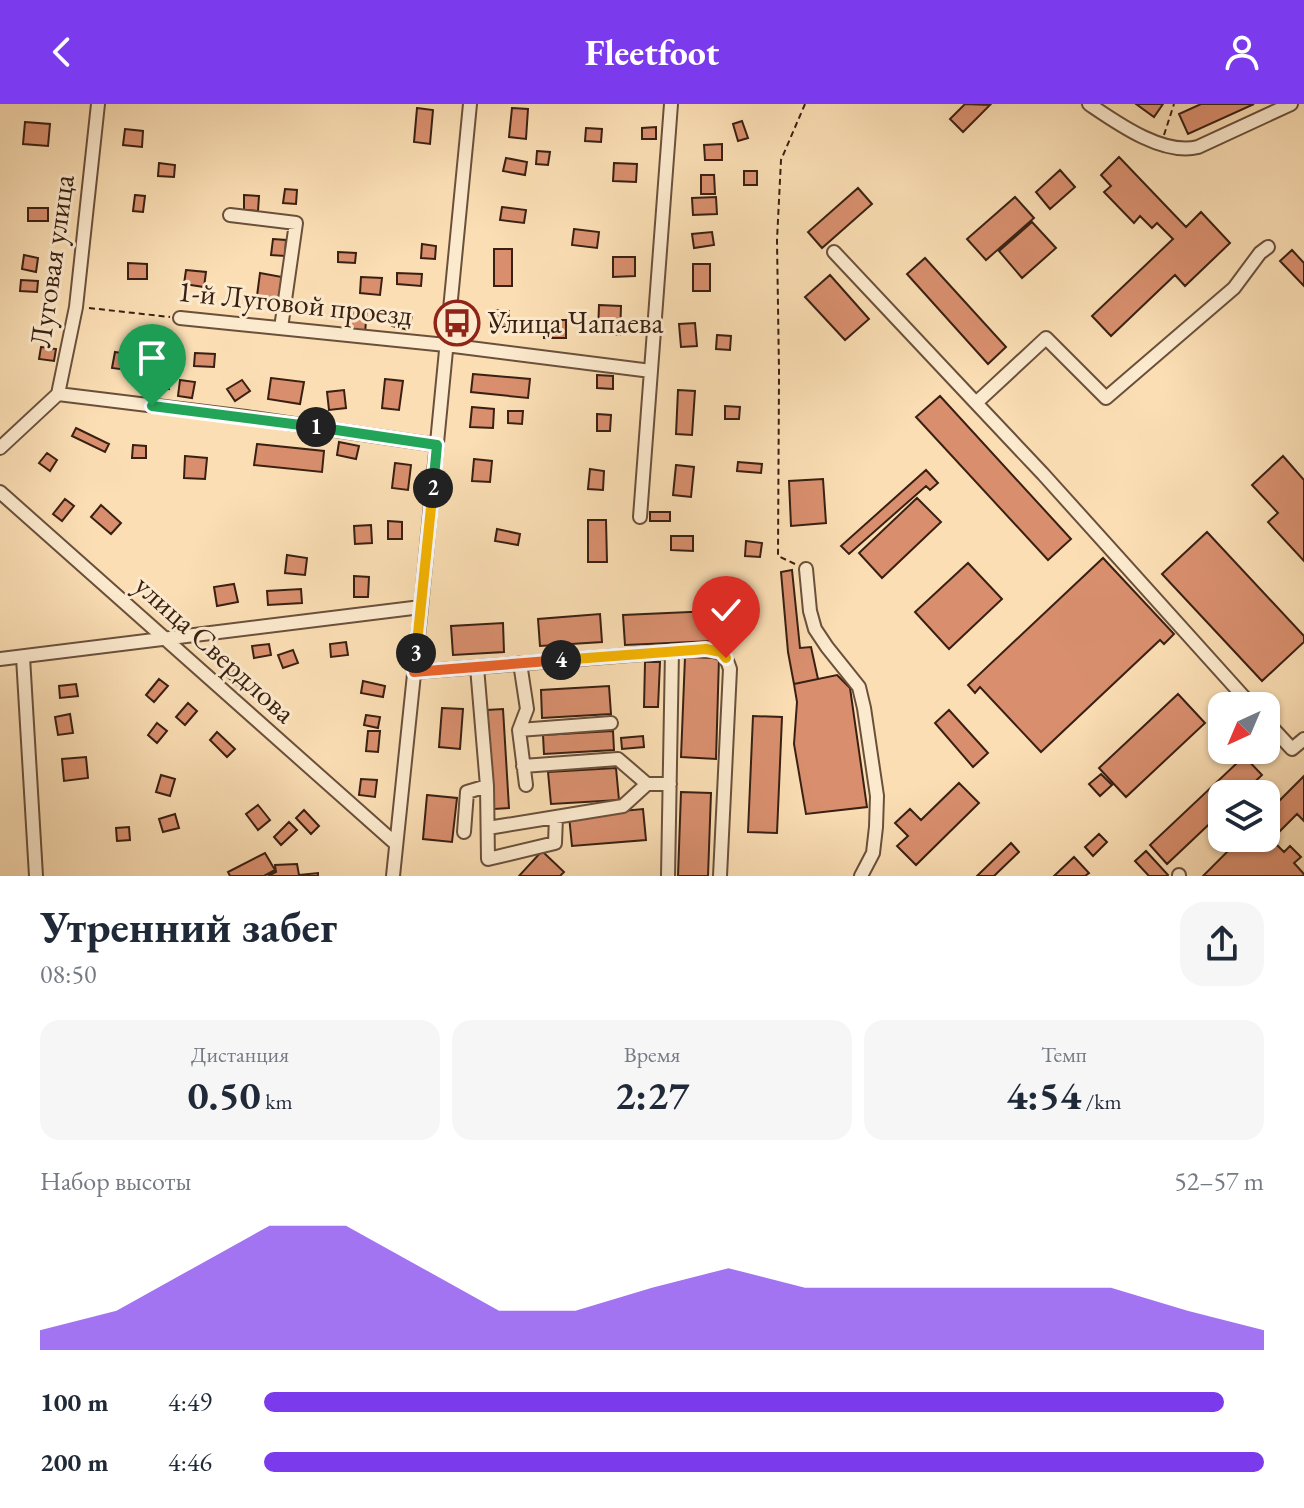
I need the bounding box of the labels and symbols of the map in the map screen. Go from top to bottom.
street label: Луговая улица [20,172,83,350]
street label: 1-й Луговой проезд [176,271,415,334]
bus stop icon: Улица Чапаева [433,299,481,347]
place label: Улица Чапаева [487,303,664,342]
pin [118,324,186,406]
pin: 1 [296,407,336,447]
pin: 2 [413,468,453,508]
street label: улица Свердлова [126,566,304,731]
pin [692,576,760,658]
pin: 3 [396,633,436,673]
pin: 4 [541,640,581,680]
north arrow [1208,692,1280,764]

